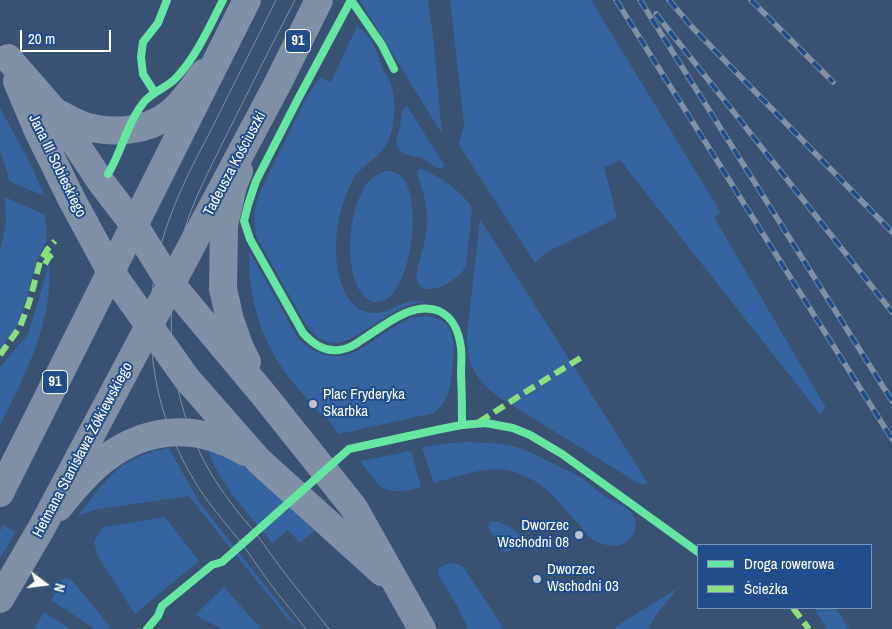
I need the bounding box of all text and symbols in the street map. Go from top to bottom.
scale bar [22,20,114,52]
text: 20 m [28,28,55,49]
road number: 91 [286,29,310,52]
street label: Tadeusza Kościuszki [200,109,270,219]
street label: Jana III Sobieskiego [24,112,90,220]
street label: Hetmana Stanisława Żółkiewskiego [29,359,137,541]
road number: 91 [42,371,68,394]
place label: Plac Fryderyka Skarbka [323,386,405,421]
marker: Plac Fryderyka Skarbka [307,398,319,410]
place label: Dworzec Wschodni 08 [497,517,569,552]
marker: Dworzec Wschodni 08 [573,529,585,541]
legend [697,544,872,609]
text: Droga rowerowa [744,553,834,574]
north arrow [20,559,70,609]
place label: Dworzec Wschodni 03 [547,561,619,596]
marker: Dworzec Wschodni 03 [531,573,543,585]
text: Ścieżka [744,578,788,599]
text: N [50,582,69,594]

